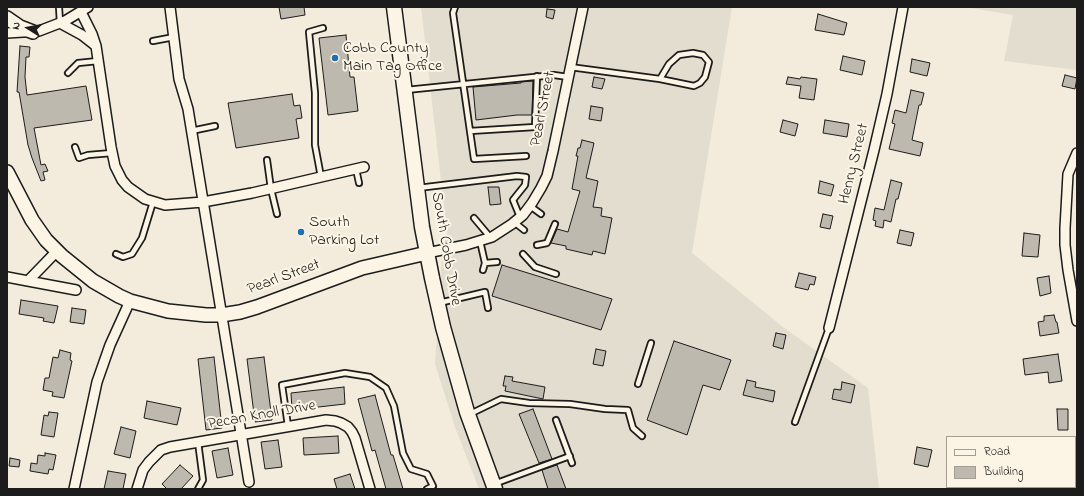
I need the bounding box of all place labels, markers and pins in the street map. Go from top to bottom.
place label: Cobb County Main Tag Office [343,39,442,77]
marker: Cobb County Main Tag Office [330,53,340,63]
place label: South Parking Lot [309,213,379,251]
marker: South Parking Lot [296,227,306,237]

